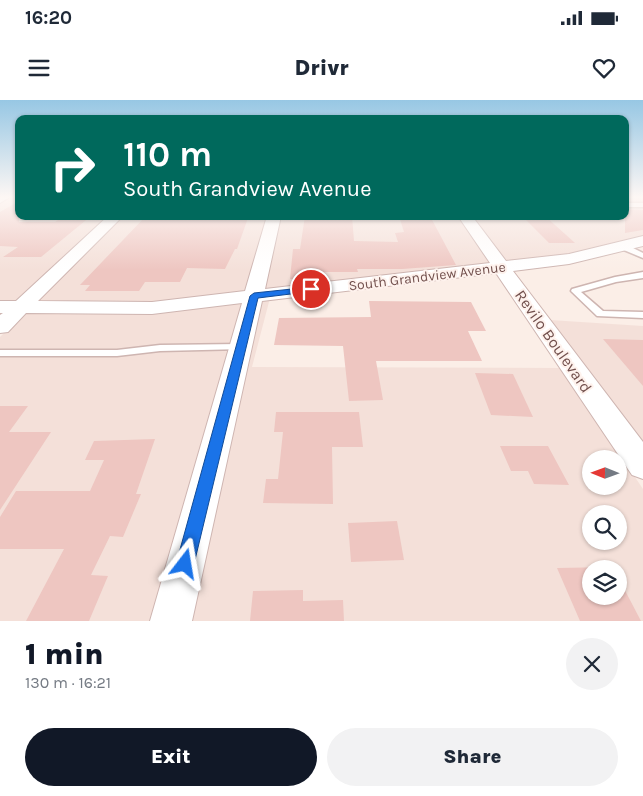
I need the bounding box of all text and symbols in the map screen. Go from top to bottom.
text: 16:20 [25,7,72,29]
icon: menu [25,54,53,82]
icon: heart [590,54,618,82]
text: Drivr [294,55,349,81]
text: 110 m [123,134,212,175]
icon: right [40,135,105,200]
text: South Grandview Avenue [123,176,371,202]
street label: South Grandview Avenue [348,258,507,295]
pin [290,268,332,310]
icon: arrive [297,275,325,303]
street label: Revilo Boulevard [511,286,596,396]
north arrow [582,450,628,495]
map controls [582,450,627,605]
button: search [582,505,627,550]
position arrow [158,537,210,589]
button: layers [582,560,627,605]
text: 1 min [25,636,104,672]
button: close [566,638,618,690]
text: 130 m · 16:21 [25,673,111,692]
button: Exit [25,728,317,786]
button: Share [327,728,618,786]

